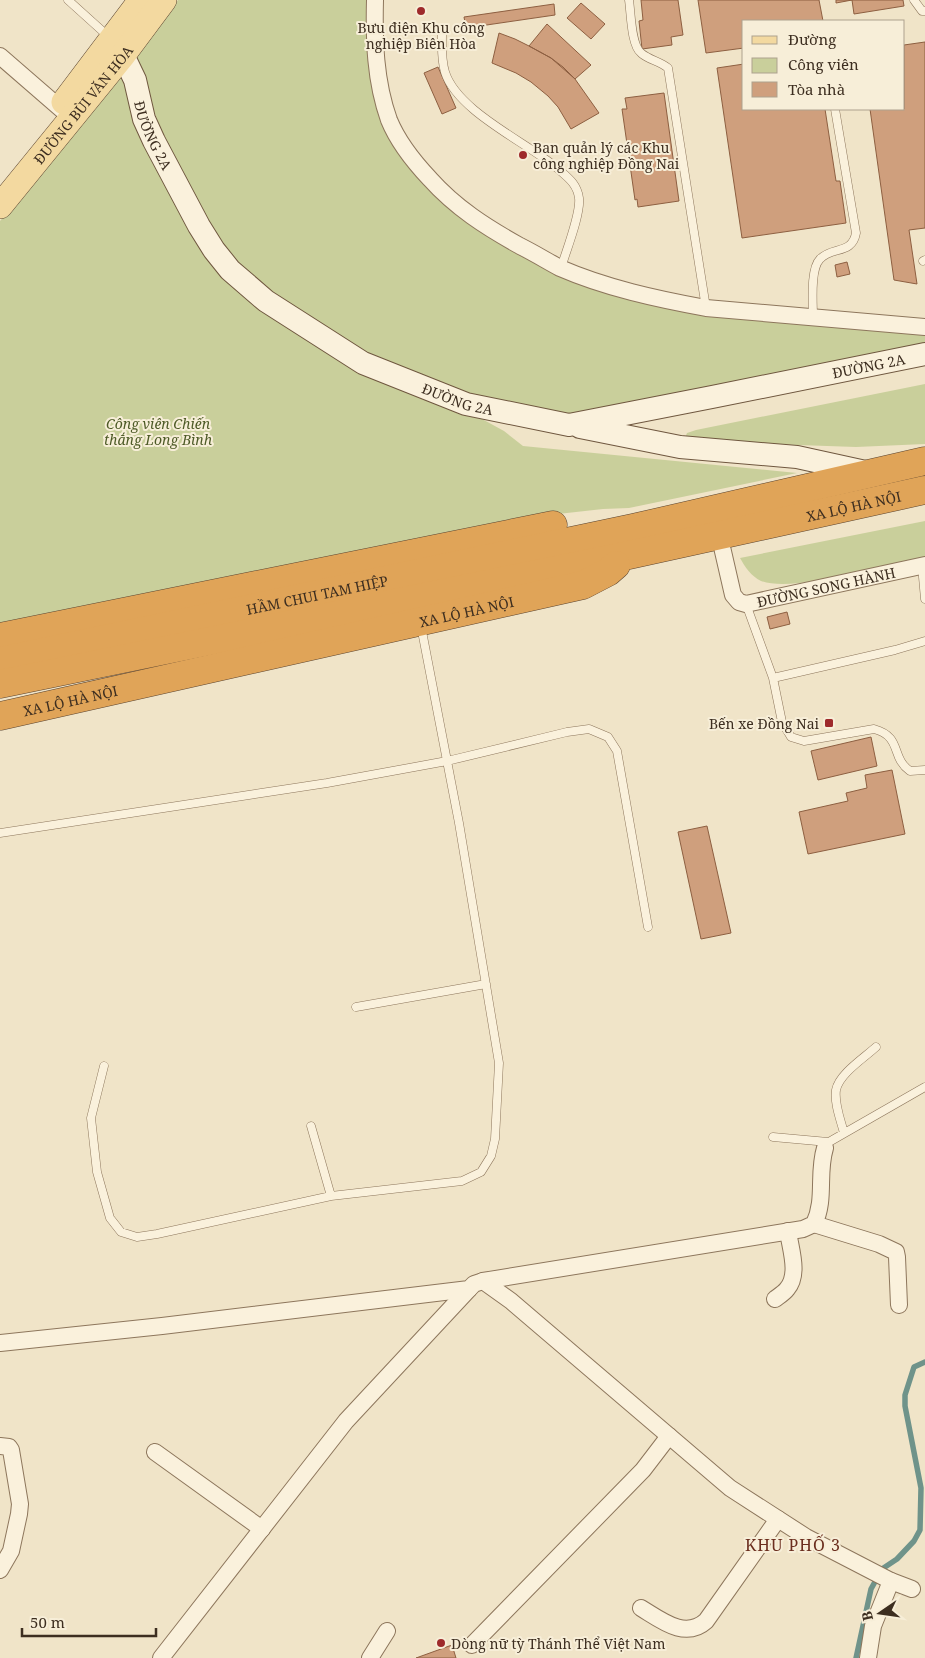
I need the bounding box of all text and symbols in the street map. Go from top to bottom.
marker: Bưu điện Khu công nghiệp Biên Hòa [415,5,427,17]
place label: Bưu điện Khu công nghiệp Biên Hòa [357,18,485,53]
legend [742,20,905,110]
text: Đường [788,29,836,49]
street label: ĐƯỜNG BÙI VĂN HÒA [29,41,137,168]
text: Công viên [788,54,859,74]
text: Tòa nhà [788,79,845,99]
street label: ĐƯỜNG 2A [131,99,177,173]
place label: Ban quản lý các Khu công nghiệp Đồng Nai [533,138,680,173]
marker: Ban quản lý các Khu công nghiệp Đồng Nai [517,149,529,161]
street label: ĐƯỜNG 2A [830,349,907,382]
street label: ĐƯỜNG 2A [419,378,495,419]
park label: Công viên Chiến thắng Long Bình [104,414,213,449]
street label: XA LỘ HÀ NỘI [804,486,903,525]
street label: ĐƯỜNG SONG HÀNH [755,562,897,611]
street label: HẦM CHUI TAM HIỆP [245,570,390,618]
street label: XA LỘ HÀ NỘI [417,591,515,631]
street label: XA LỘ HÀ NỘI [21,680,119,720]
place label: Bến xe Đồng Nai [709,714,820,733]
marker: Bến xe Đồng Nai [823,717,835,729]
district label: KHU PHỐ 3 [745,1534,841,1556]
north arrow [855,1588,905,1638]
scale bar [22,1606,156,1638]
text: B [857,1609,877,1623]
text: 50 m [30,1612,65,1632]
place label: Dòng nữ tỳ Thánh Thể Việt Nam [451,1634,665,1653]
marker: Dòng nữ tỳ Thánh Thể Việt Nam [435,1637,447,1649]

